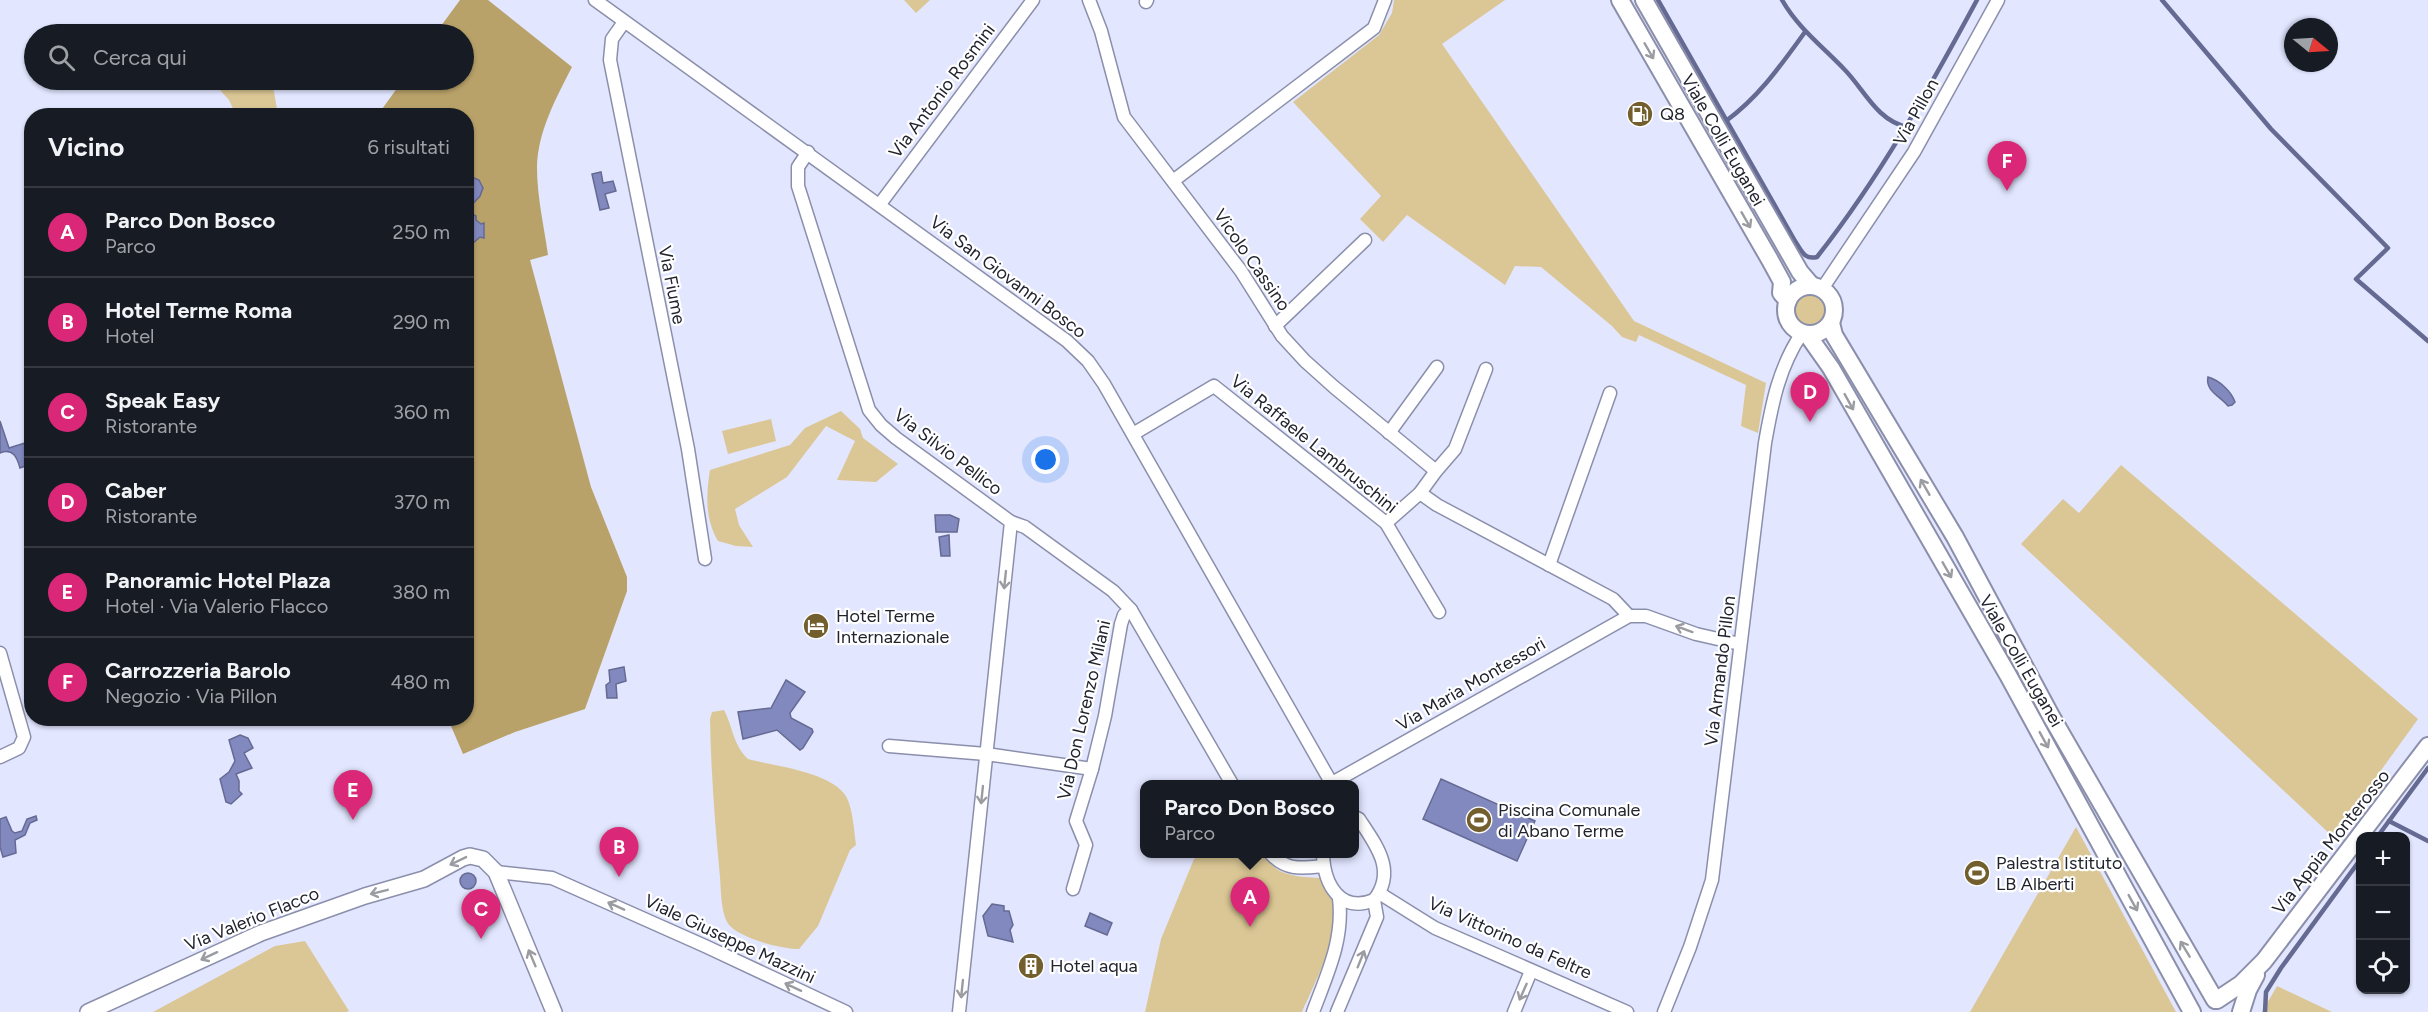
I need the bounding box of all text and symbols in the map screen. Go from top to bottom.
north arrow [2284,18,2338,72]
street label: Via Antonio Rosmini [884,19,1000,163]
search box [24,24,474,90]
icon: search [45,41,78,74]
one-way arrow [1643,42,1655,59]
text: Cerca qui [93,44,187,71]
street label: Viale Colli Euganei [1676,70,1770,210]
street label: Via Pillon [1889,75,1943,149]
fuel station icon: Q8 [1625,99,1655,129]
place label: Q8 [1660,103,1685,125]
text: Vicino [48,131,124,163]
text: 6 risultati [368,135,450,159]
pin: F [1988,142,2026,191]
street label: Vicolo Cassino [1209,205,1295,315]
text: Parco Don Bosco [105,207,275,234]
street label: Via San Giovanni Bosco [925,211,1091,343]
one-way arrow [1741,211,1753,228]
text: A [60,220,75,244]
text: 250 m [393,220,450,244]
text: Parco [105,234,156,258]
street label: Via Fiume [654,244,690,326]
text: Hotel Terme Roma [105,297,292,324]
text: B [61,310,74,334]
text: 290 m [393,310,450,334]
text: Hotel [105,324,154,348]
street label: Via Raffaele Lambruschini [1226,370,1402,518]
pin: D [1790,372,1830,422]
text: Speak Easy [105,387,220,414]
one-way arrow [1844,392,1855,410]
text: C [60,400,75,424]
text: 360 m [393,400,450,424]
street label: Via Silvio Pellico [889,404,1007,500]
text: Ristorante [105,414,197,438]
your location [1031,445,1060,474]
text: Caber [105,477,166,504]
one-way arrow [1919,479,1931,496]
text: D [61,490,75,514]
text: 370 m [394,490,450,514]
text: Ristorante [105,504,197,528]
one-way arrow [1941,561,1953,578]
text: Panoramic Hotel Plaza [105,567,331,594]
one-way arrow [999,569,1010,589]
text: E [62,580,73,604]
text: 380 m [392,580,450,604]
street label: Viale Colli Euganei [1974,591,2068,731]
text: Hotel · Via Valerio Flacco [105,594,328,618]
street label: Via Armando Pillon [1700,594,1740,748]
place label: Hotel Terme Internazionale [836,605,949,648]
hotel icon: Hotel Terme Internazionale [801,611,831,641]
street label: Via Don Lorenzo Milani [1053,618,1115,802]
one-way arrow [1675,623,1694,634]
street label: Via Maria Montessori [1393,632,1549,736]
text: Carrozzeria Barolo [105,657,291,684]
text: F [62,670,73,694]
text: 480 m [391,670,450,694]
text: Negozio · Via Pillon [105,684,277,708]
one-way arrow [2039,730,2050,748]
street label: Via Appia Monterosso [2268,765,2394,919]
pin: E [334,770,372,820]
popup [1140,780,1359,858]
one-way arrow [976,784,987,804]
text: Parco Don Bosco [1164,794,1335,821]
place label: Piscina Comunale di Abano Terme [1498,799,1641,842]
sports icon: Piscina Comunale di Abano Terme [1464,805,1494,835]
text: Parco [1164,821,1215,845]
pin: B [600,828,638,877]
map controls [2356,832,2410,994]
button: + [2356,832,2410,886]
place label: Palestra Istituto LB Alberti [1996,852,2122,895]
one-way arrow [449,856,467,868]
sports icon: Palestra Istituto LB Alberti [1962,858,1992,888]
pin: A [1230,878,1270,927]
street label: Via Valerio Flacco [182,882,322,956]
button: − [2356,886,2410,940]
one-way arrow [370,887,389,899]
pin: C [462,890,500,939]
street label: Viale Giuseppe Mazzini [641,890,819,988]
street label: Via Vittorino da Feltre [1425,892,1595,984]
one-way arrow [2127,894,2139,911]
one-way arrow [607,900,625,911]
button: locate [2356,940,2410,994]
one-way arrow [2179,941,2191,958]
one-way arrow [526,949,537,968]
one-way arrow [200,950,218,962]
one-way arrow [1356,950,1367,968]
building icon: Hotel aqua [1016,951,1046,981]
place label: Hotel aqua [1050,955,1138,977]
one-way arrow [956,978,967,998]
one-way arrow [784,981,802,993]
one-way arrow [1516,982,1528,1000]

